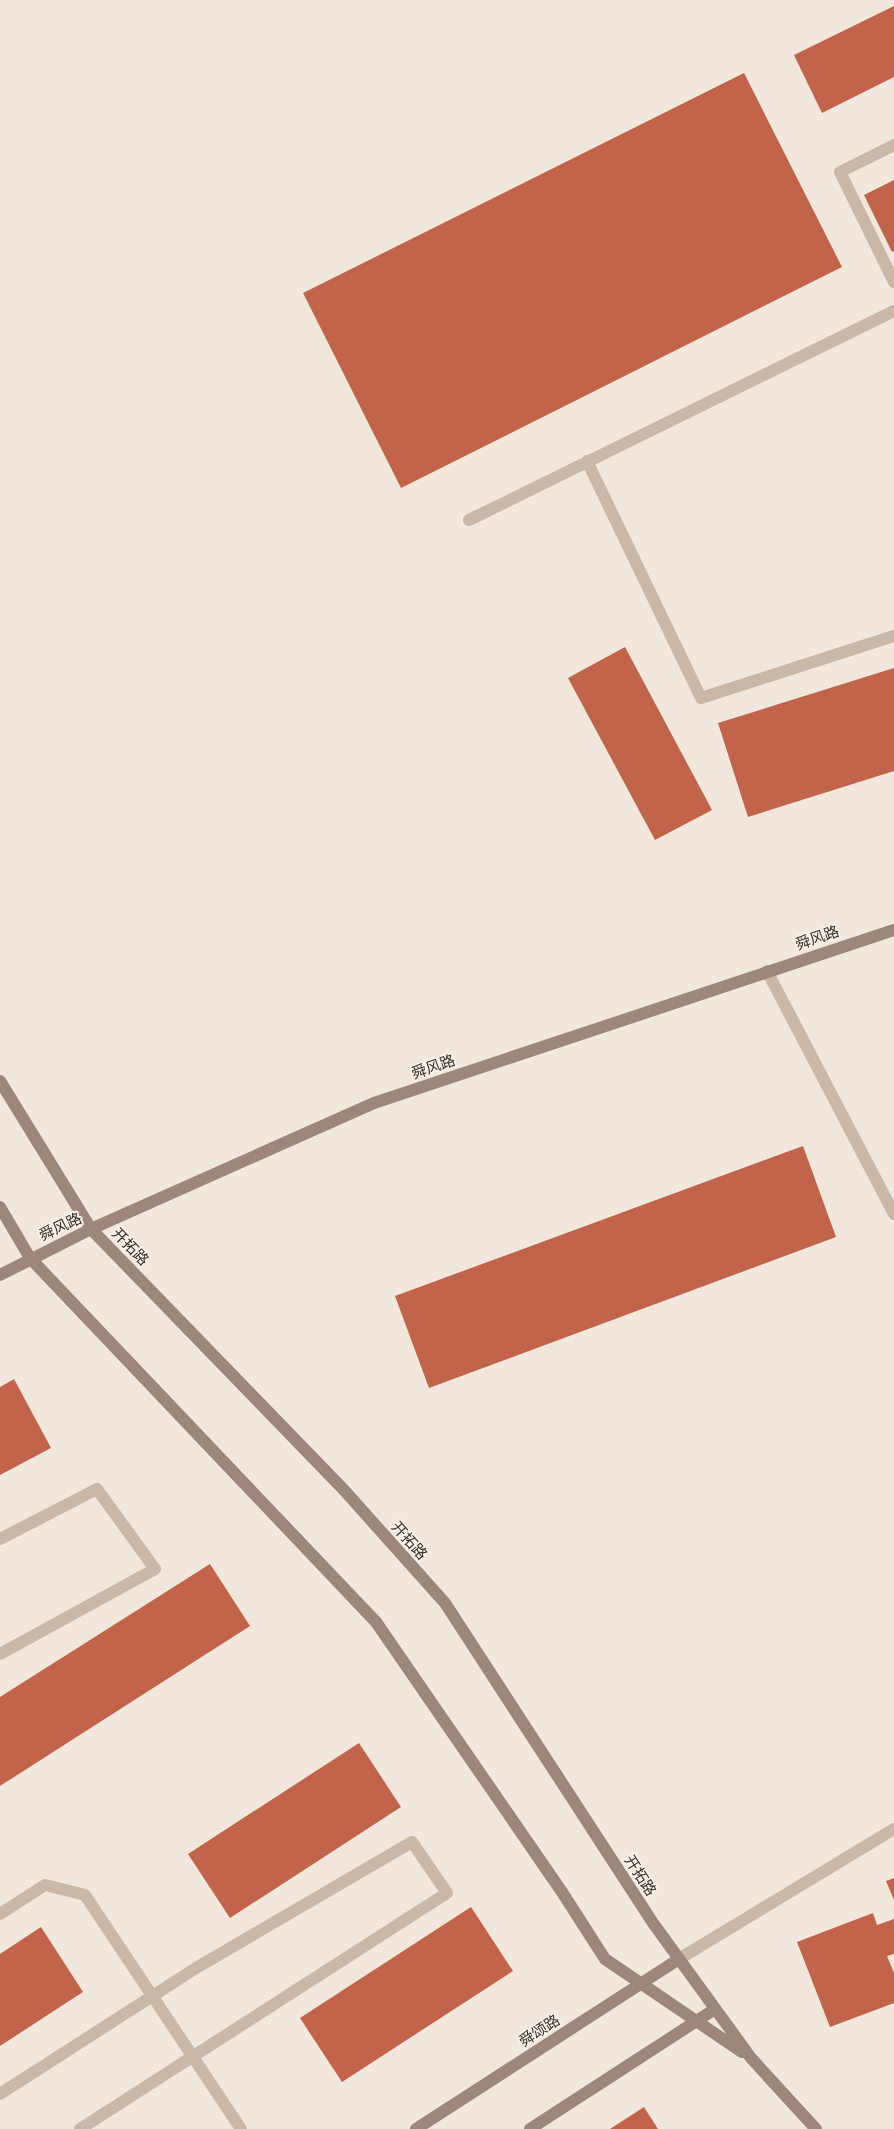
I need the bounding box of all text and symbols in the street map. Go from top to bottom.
street label: 舜风路 [793,921,841,953]
street label: 舜风路 [409,1050,457,1082]
street label: 舜风路 [36,1208,84,1244]
street label: 开拓路 [109,1224,153,1268]
street label: 开拓路 [388,1517,432,1563]
street label: 开拓路 [621,1851,661,1899]
street label: 舜颂路 [515,2010,563,2050]

